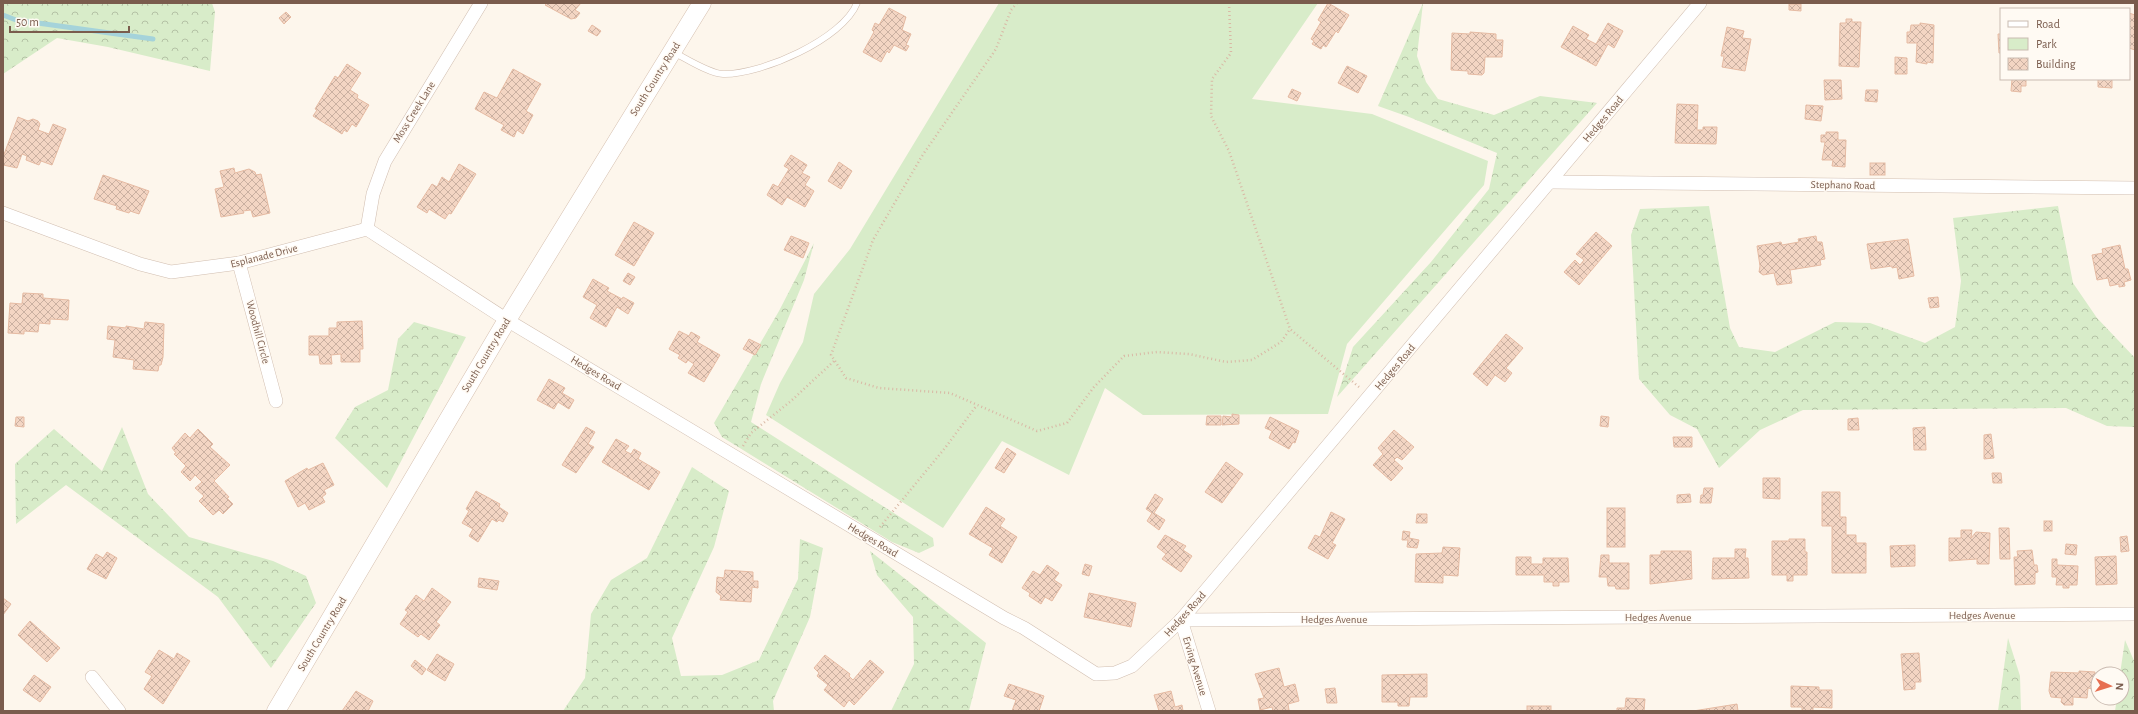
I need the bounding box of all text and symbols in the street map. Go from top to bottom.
scale bar [10,8,129,34]
legend [2000,8,2130,80]
text: 50 m [16,16,39,28]
text: Road [2036,18,2060,30]
text: Park [2036,38,2057,50]
street label: South Country Road [628,40,682,118]
text: Building [2036,58,2076,70]
street label: Moss Creek Lane [391,79,437,145]
street label: Hedges Road [1581,94,1625,144]
street label: Stephano Road [1811,179,1876,191]
street label: Esplanade Drive [229,242,299,270]
street label: Woodhill Circle [244,299,272,365]
street label: South Country Road [459,316,513,394]
street label: Hedges Road [1373,342,1417,392]
street label: Hedges Road [569,354,623,392]
street label: Hedges Road [846,521,900,559]
street label: Hedges Road [1162,589,1208,639]
street label: South Country Road [295,595,349,673]
street label: Hedges Avenue [1949,610,2015,621]
street label: Hedges Avenue [1625,612,1691,623]
street label: Hedges Avenue [1301,614,1367,625]
street label: Erving Avenue [1181,635,1209,697]
north arrow [2090,666,2130,706]
text: N [2114,682,2125,691]

